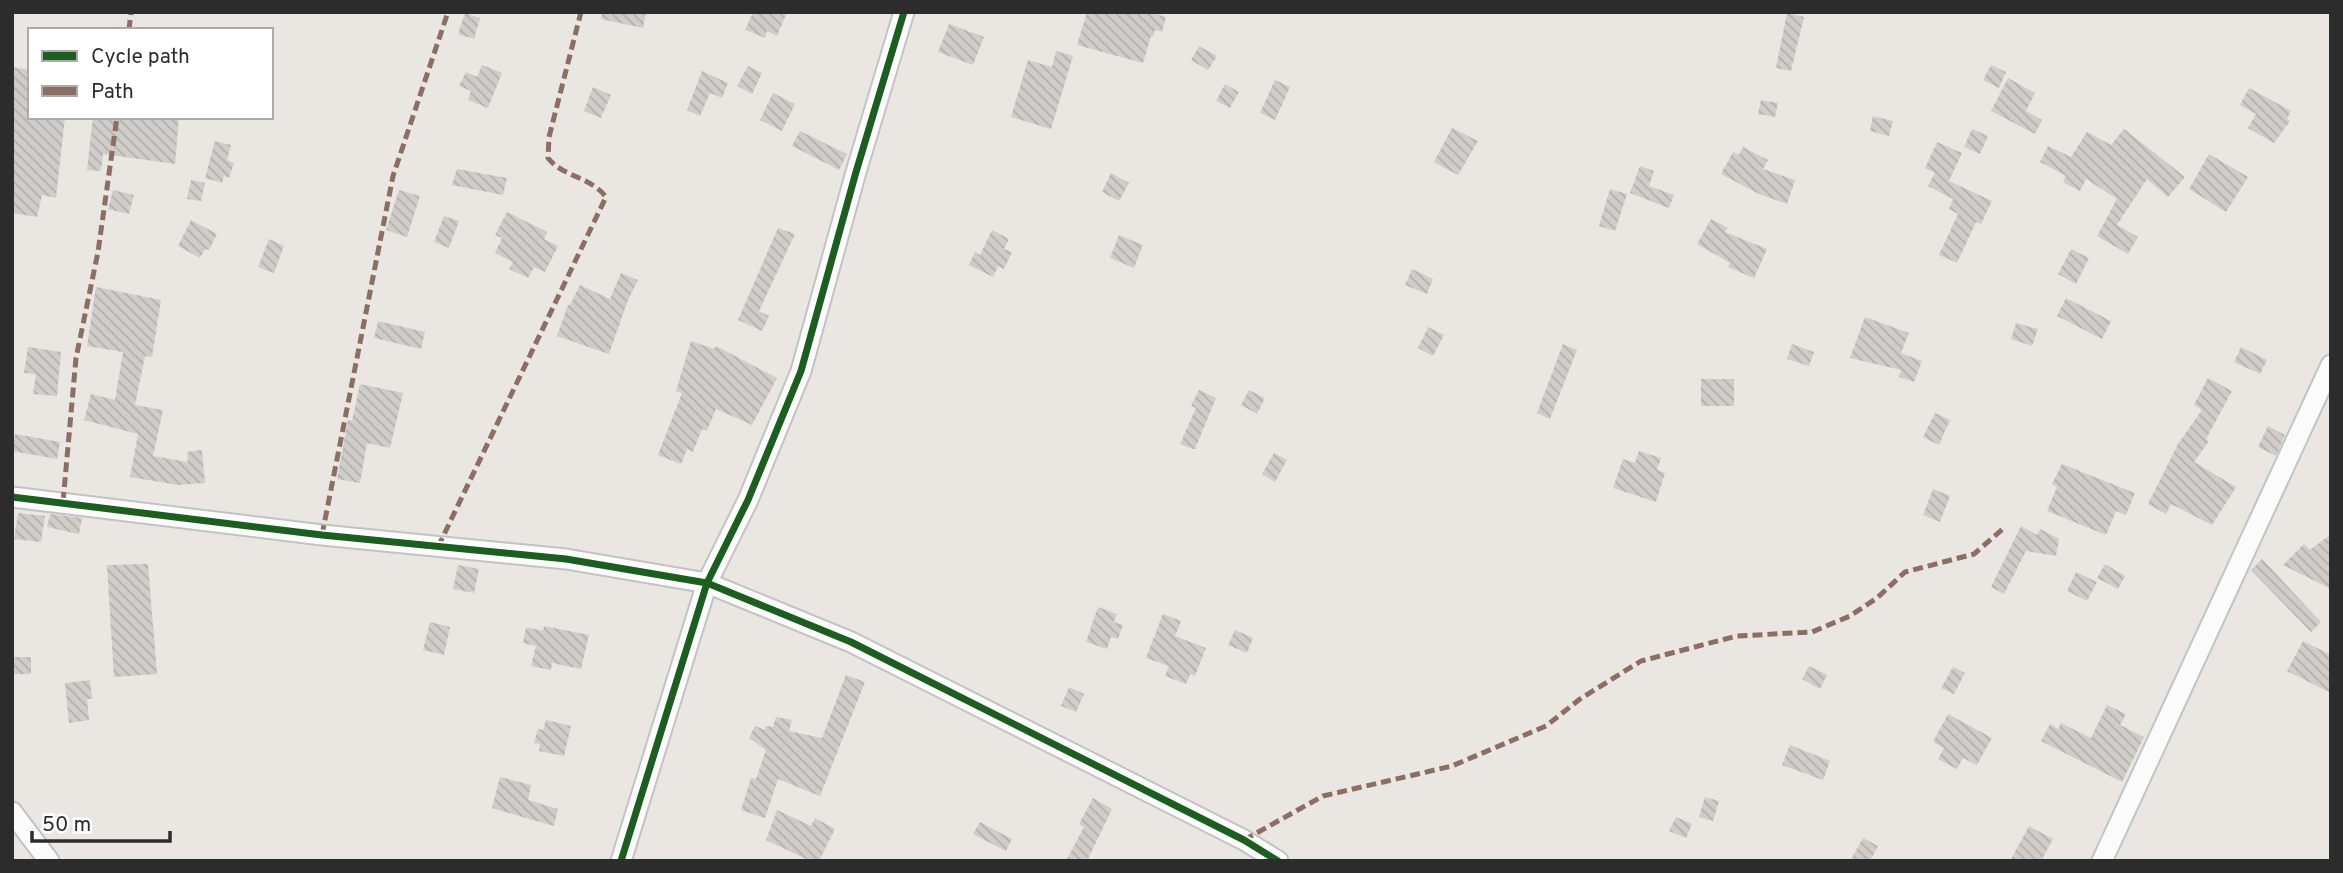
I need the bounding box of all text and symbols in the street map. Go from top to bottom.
legend [28,28,273,119]
text: Cycle path [91,44,190,71]
text: Path [91,79,134,106]
scale bar [32,800,170,844]
text: 50 m [42,812,91,839]

